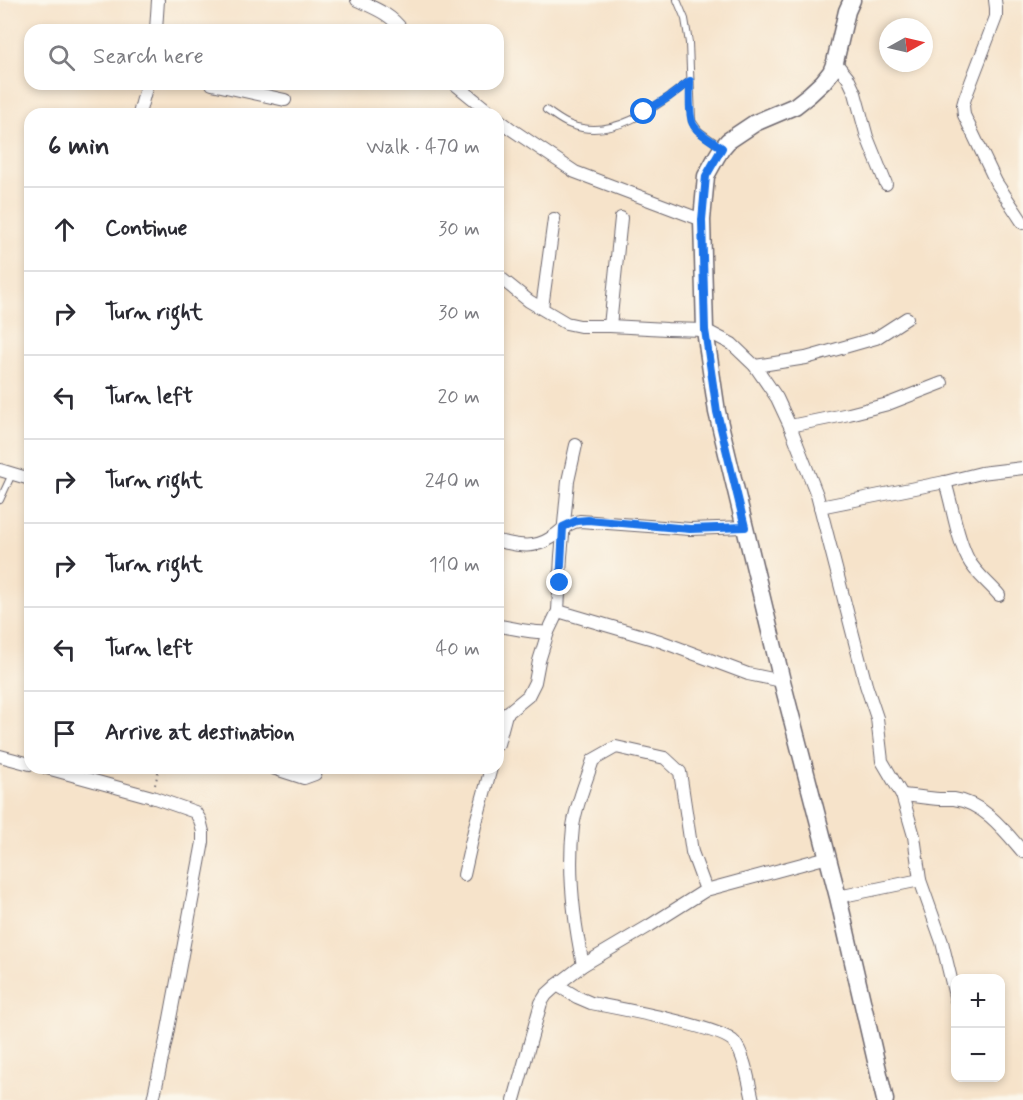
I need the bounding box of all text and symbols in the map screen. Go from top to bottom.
north arrow [879,18,933,72]
search box [24,24,504,90]
icon: search [45,41,78,74]
text: Search here [93,43,204,71]
route start [630,98,656,124]
text: 6 min [48,130,110,164]
text: Walk · 470 m [366,134,480,161]
icon: ahead [48,213,81,246]
text: Continue [105,215,187,243]
text: 30 m [438,216,480,243]
icon: right [48,297,81,330]
text: Turn right [105,299,203,327]
text: 30 m [438,300,480,327]
icon: left [48,381,81,414]
text: Turn left [105,383,193,411]
text: 20 m [437,384,480,411]
icon: right [48,465,81,498]
text: Turn right [105,467,203,495]
text: 240 m [425,468,480,495]
icon: right [48,549,81,582]
text: Turn right [105,551,203,579]
text: 110 m [429,552,480,579]
route end [546,569,572,595]
icon: left [48,633,81,666]
text: Turn left [105,635,193,663]
text: 40 m [436,636,480,663]
icon: arrive [48,717,81,750]
text: Arrive at destination [105,719,295,747]
map controls [951,974,1005,1082]
button: + [951,974,1005,1028]
button: − [951,1028,1005,1082]

